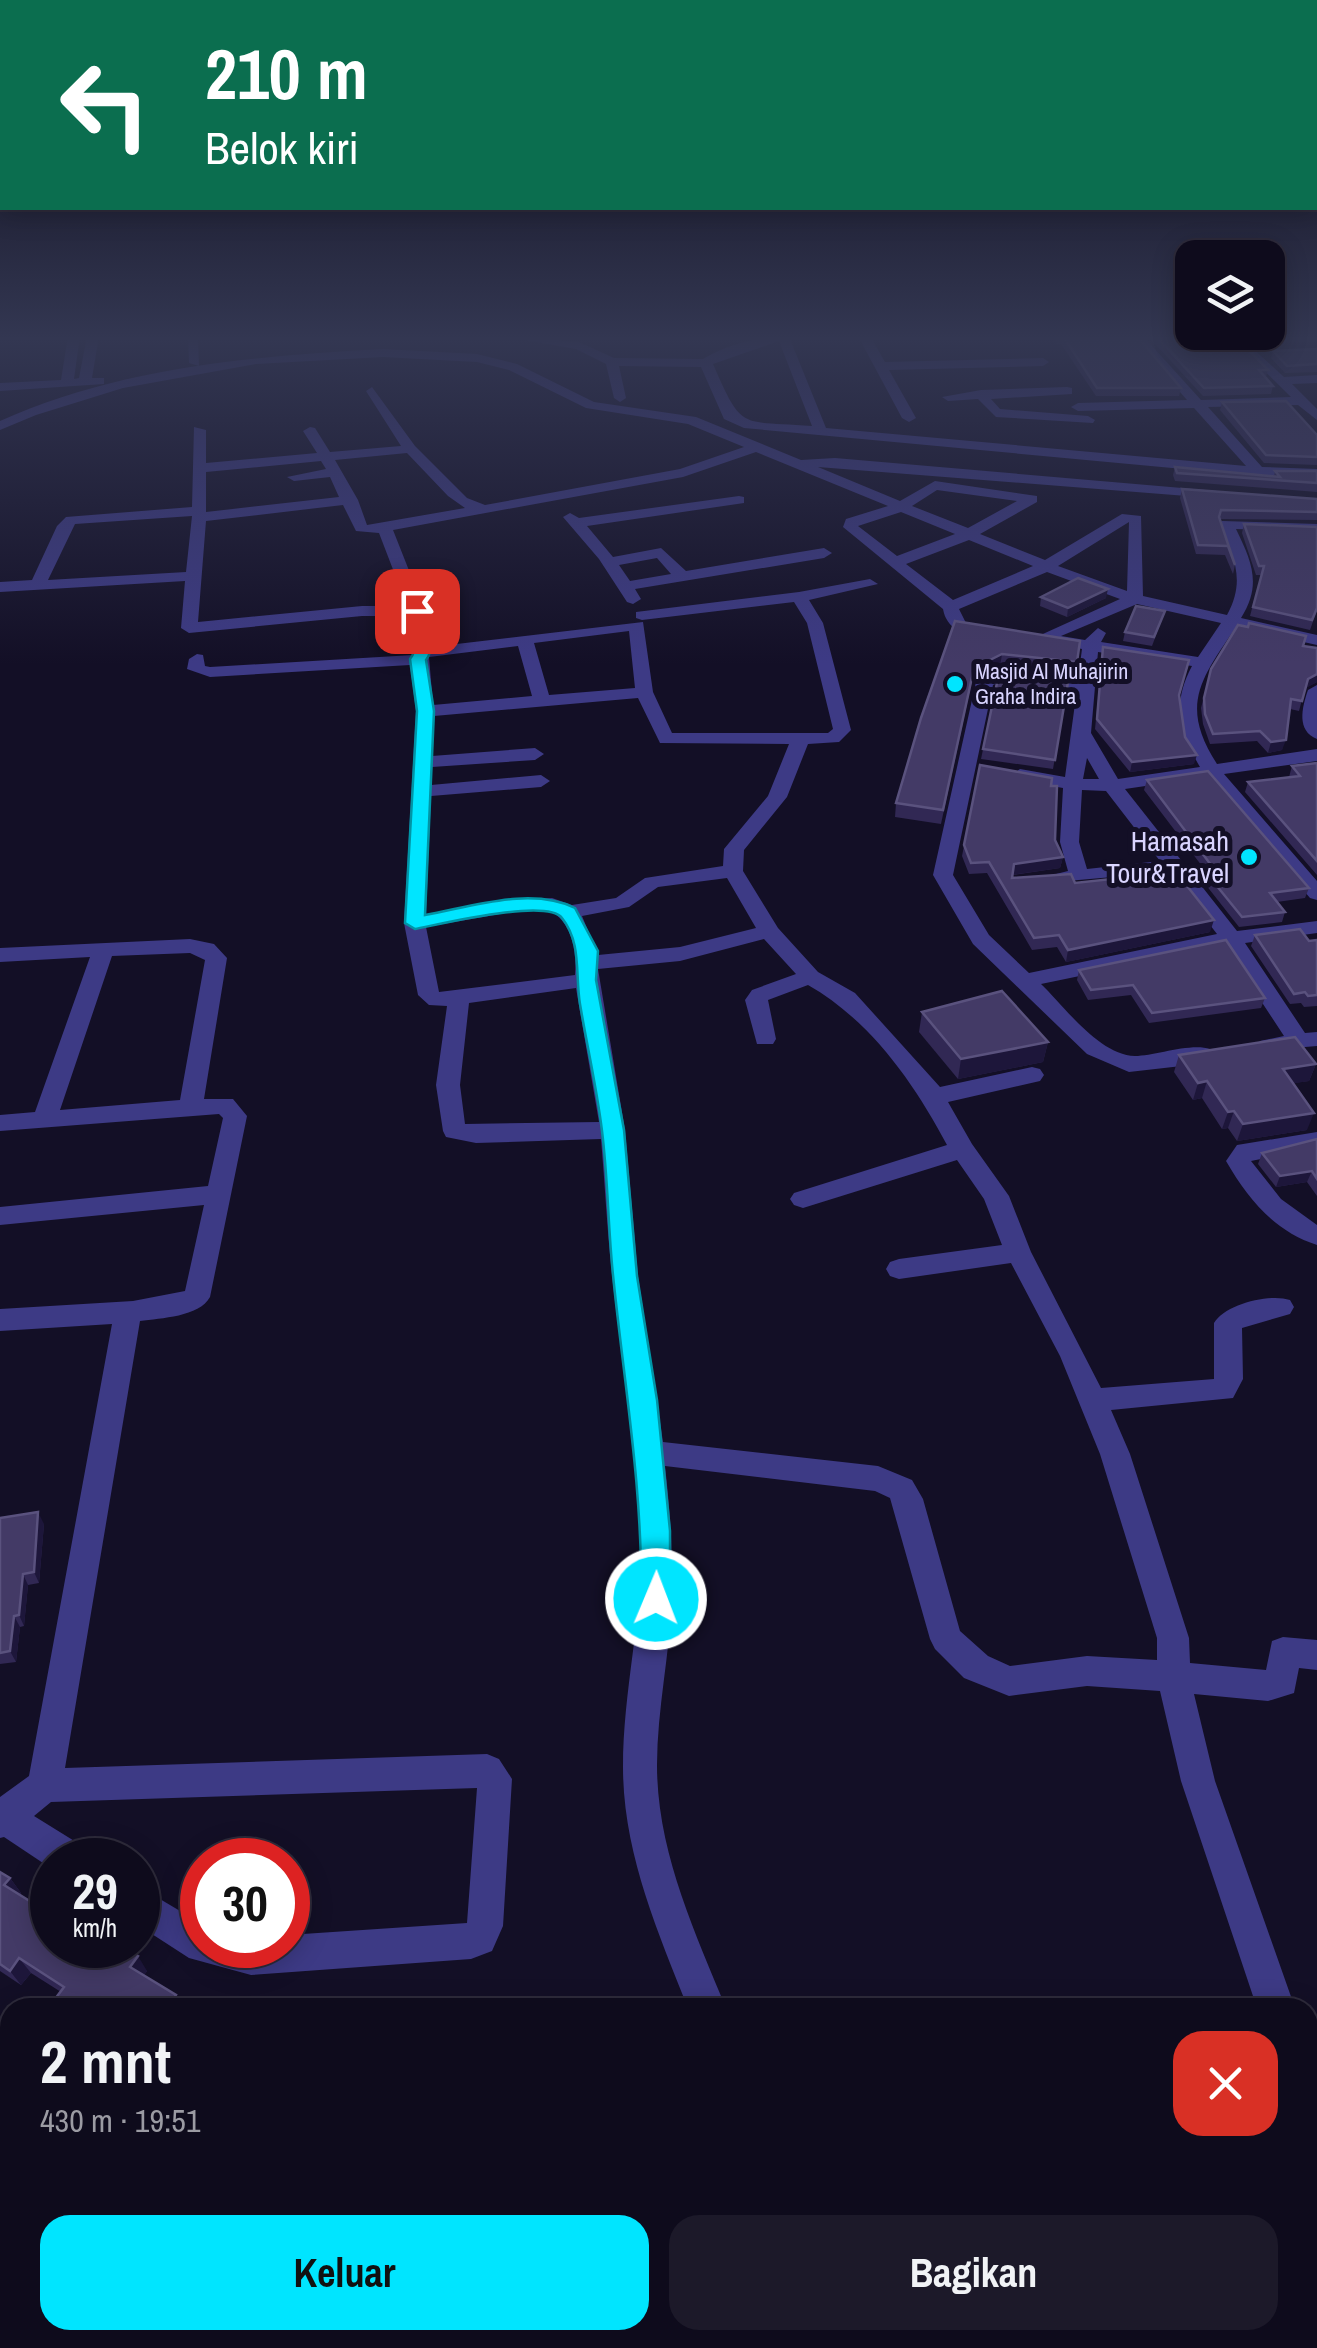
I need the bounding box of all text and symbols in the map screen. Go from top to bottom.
text: 210 m [205,27,368,121]
icon: left [40,40,170,170]
text: Belok kiri [205,117,359,178]
map controls [1175,240,1285,350]
button: layers [1175,240,1285,350]
pin [375,569,460,654]
icon: arrive [390,584,445,639]
place label: Masjid Al Muhajirin Graha Indira [975,656,1128,711]
marker: Masjid Al Muhajirin Graha Indira [944,673,966,695]
place label: Hamasah Tour&Travel [1106,822,1229,892]
marker: Hamasah Tour&Travel [1238,846,1260,868]
position arrow [604,1547,708,1651]
speed limit sign: 30 [180,1838,310,1968]
text: 29 [72,1857,118,1925]
text: km/h [73,1911,117,1945]
text: 2 mnt [40,2021,171,2102]
button: close [1173,2031,1278,2136]
text: 430 m · 19:51 [40,2099,200,2142]
button: Keluar [40,2215,649,2330]
button: Bagikan [669,2215,1278,2330]

